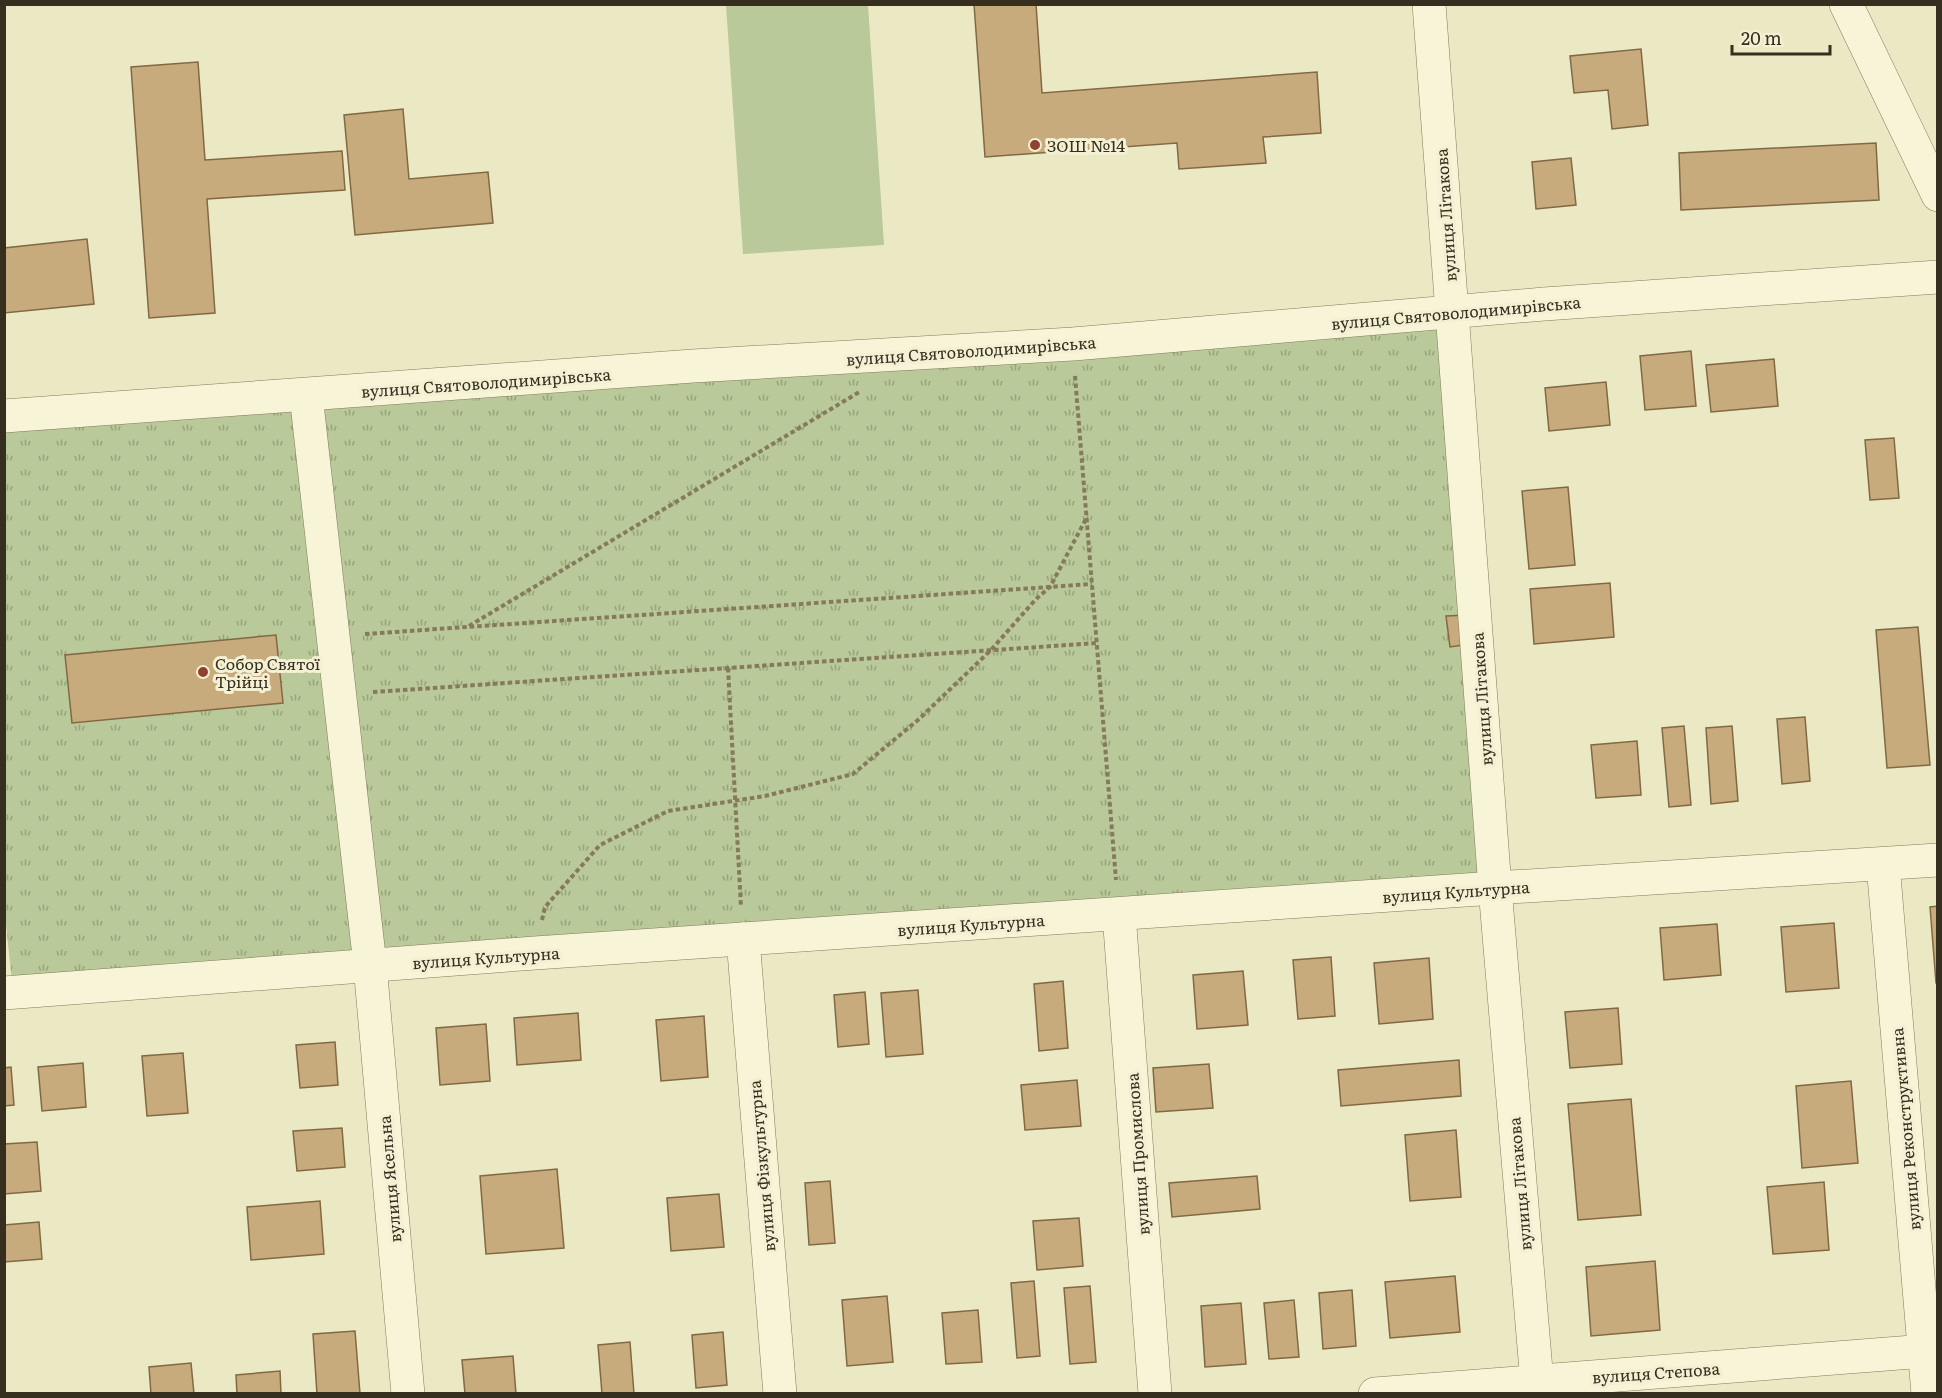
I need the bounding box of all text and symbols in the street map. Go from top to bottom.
scale bar [1732,18,1830,56]
text: 20 m [1741,24,1782,51]
place label: ЗОШ №14 [1047,133,1125,157]
marker: ЗОШ №14 [1028,138,1042,152]
street label: вулиця Літакова [1428,147,1462,283]
street label: вулиця Святоволодимирівська [1330,289,1582,335]
street label: вулиця Святоволодимирівська [845,329,1097,371]
street label: вулиця Святоволодимирівська [360,361,612,403]
street label: вулиця Літакова [1464,631,1498,767]
place label: Собор Святої Трійці [215,651,320,693]
marker: Собор Святої Трійці [196,665,210,679]
street label: вулиця Культурна [1381,874,1531,908]
street label: вулиця Культурна [896,907,1046,941]
street label: вулиця Культурна [411,940,561,974]
street label: вулиця Реконструктивна [1884,1026,1926,1231]
street label: вулиця Промислова [1119,1072,1155,1236]
street label: вулиця Фізкультурна [742,1079,780,1253]
street label: вулиця Ясельна [371,1114,407,1244]
street label: вулиця Літакова [1501,1116,1537,1252]
street label: вулиця Степова [1591,1356,1721,1388]

